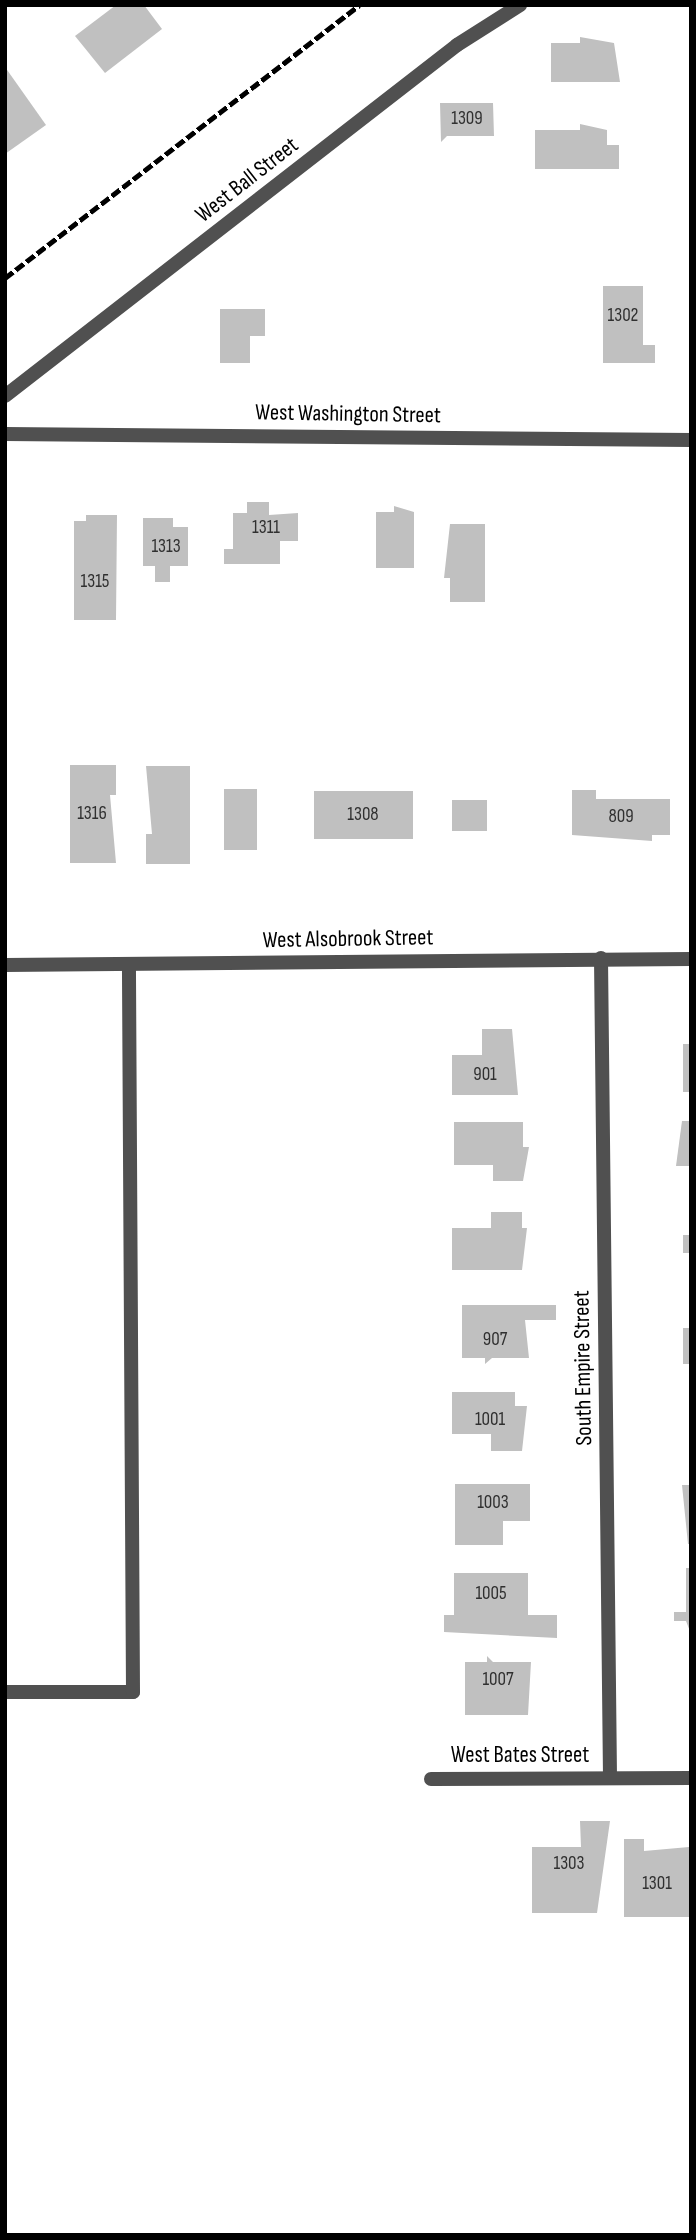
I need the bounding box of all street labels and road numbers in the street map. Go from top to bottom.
street label: West Ball Street [190,131,304,229]
street label: West Washington Street [255,399,441,429]
street label: West Alsobrook Street [262,924,434,954]
street label: South Empire Street [568,1290,598,1446]
street label: West Bates Street [451,1741,589,1769]

